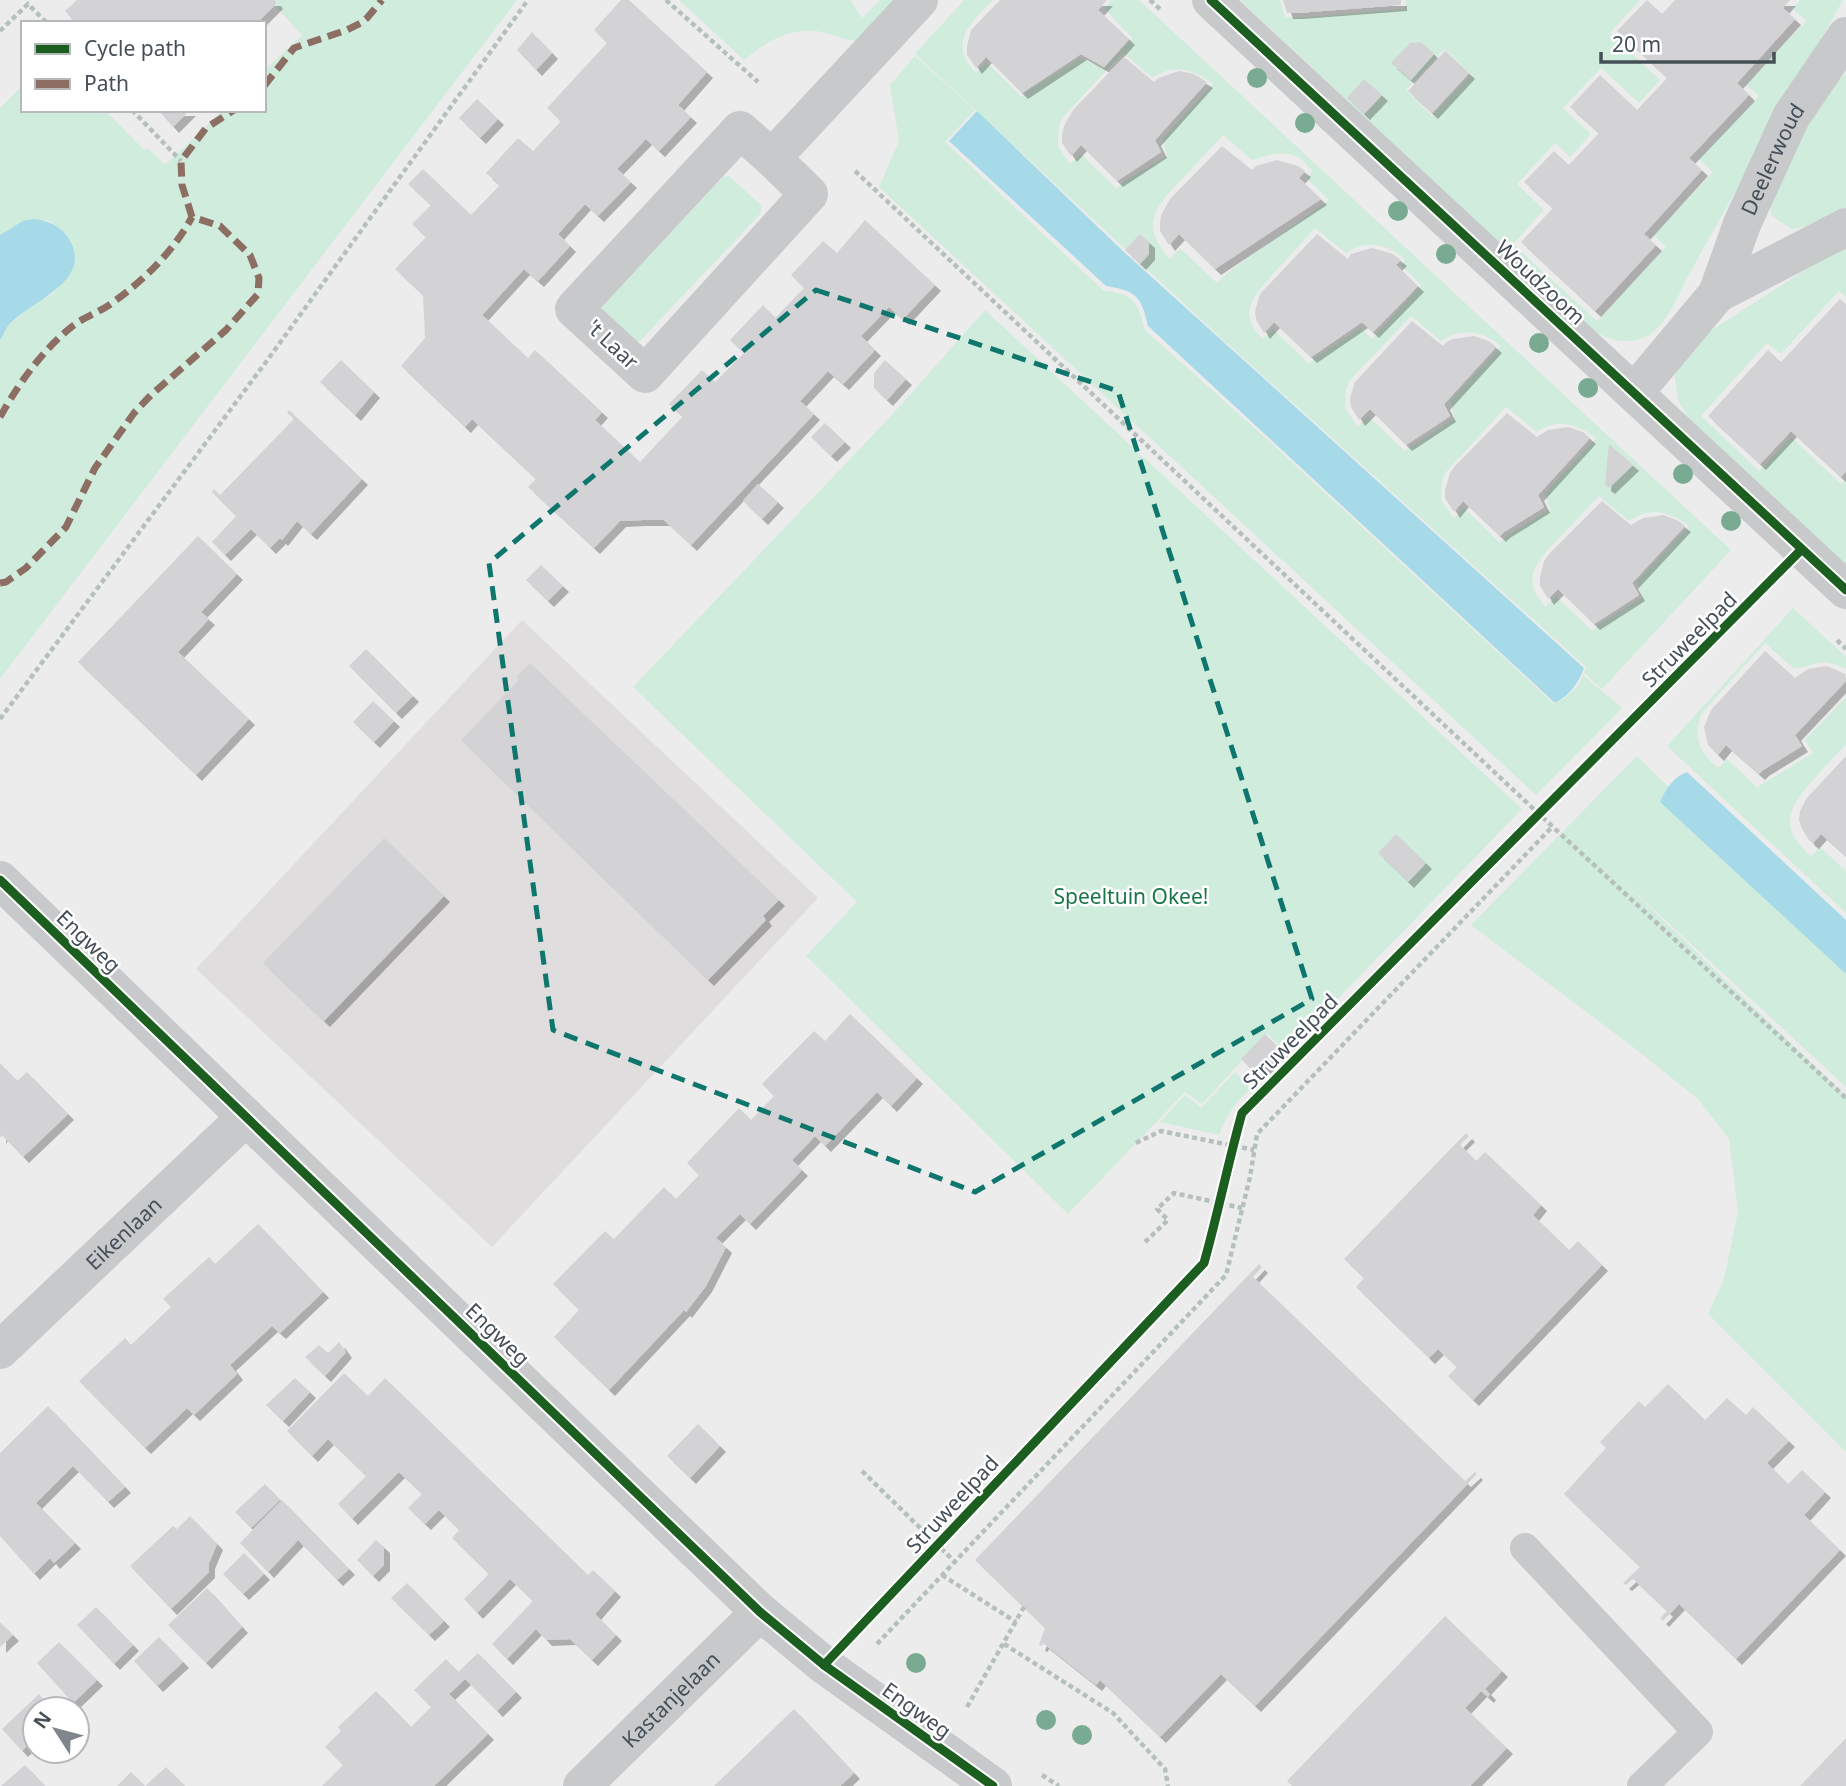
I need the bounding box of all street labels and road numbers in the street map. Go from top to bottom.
street label: Deelerwoud [1734,98,1810,219]
street label: Woudzoom [1490,233,1592,331]
street label: 't Laar [581,313,645,375]
street label: Struweelpad [1635,585,1743,693]
street label: Engweg [51,904,127,978]
street label: Struweelpad [1236,987,1344,1095]
street label: Eikenlaan [79,1190,168,1276]
street label: Engweg [460,1297,536,1371]
street label: Struweelpad [899,1449,1005,1559]
street label: Kastanjelaan [616,1645,726,1754]
street label: Engweg [877,1676,957,1744]

